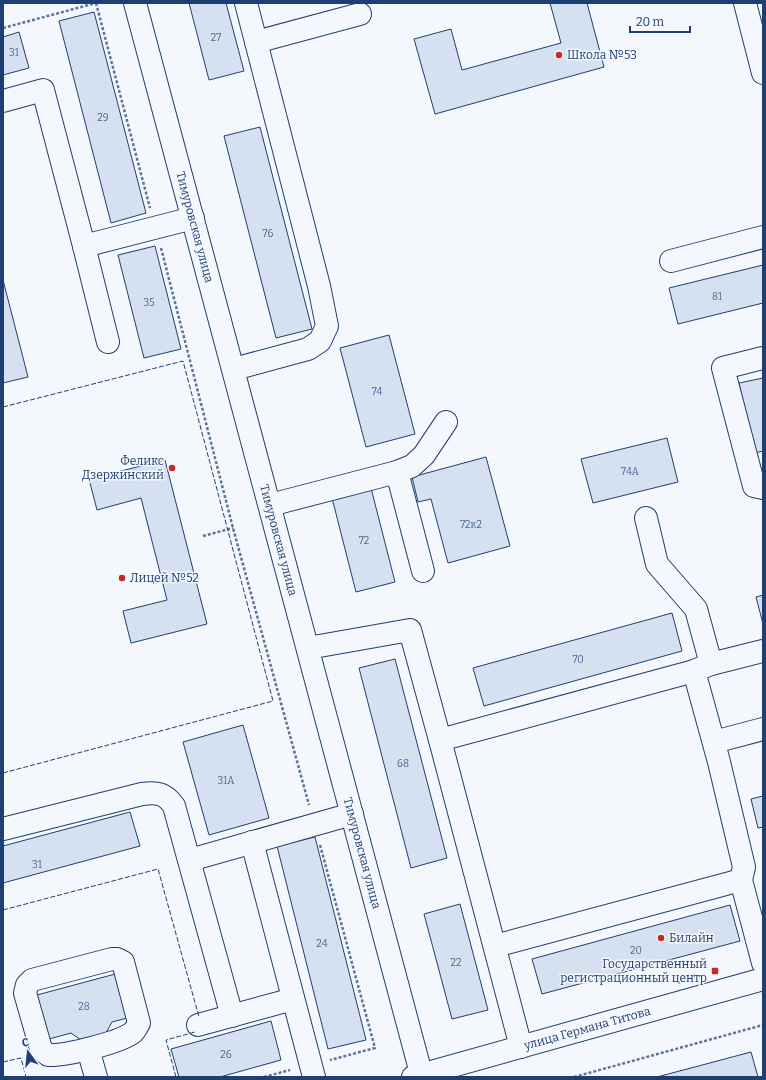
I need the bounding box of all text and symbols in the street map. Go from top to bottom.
scale bar [630,8,690,34]
text: 20 m [636,15,665,29]
house number: 27 [211,32,221,44]
house number: 31 [9,47,19,59]
place label: Школа №53 [567,48,637,62]
marker: Школа №53 [554,50,564,60]
house number: 29 [97,112,109,124]
street label: Тимуровская улица [173,170,217,285]
house number: 76 [263,228,274,240]
house number: 81 [712,291,722,303]
house number: 35 [143,297,155,309]
house number: 74 [372,386,383,398]
place label: Феликс Дзержинский [82,454,164,482]
marker: Феликс Дзержинский [167,463,177,473]
house number: 74А [621,466,640,478]
street label: Тимуровская улица [257,483,300,598]
house number: 72к2 [460,519,482,531]
house number: 72 [359,535,369,547]
place label: Лицей №52 [130,571,199,585]
marker: Лицей №52 [117,573,127,583]
house number: 70 [572,654,584,666]
house number: 68 [397,758,409,770]
house number: 31А [218,775,235,787]
street label: Тимуровская улица [341,796,384,911]
house number: 31 [32,859,42,871]
place label: Билайн [669,931,714,945]
marker: Билайн [656,933,666,943]
house number: 24 [316,938,328,950]
house number: 20 [630,945,642,957]
house number: 22 [451,957,461,969]
place label: Государственный регистрационный центр [560,957,707,985]
marker: Государственный регистрационный центр [710,966,720,976]
house number: 28 [78,1001,90,1013]
street label: улица Германа Титова [522,1004,652,1053]
north arrow [8,1032,48,1072]
text: С [21,1036,31,1050]
house number: 26 [220,1049,232,1061]

